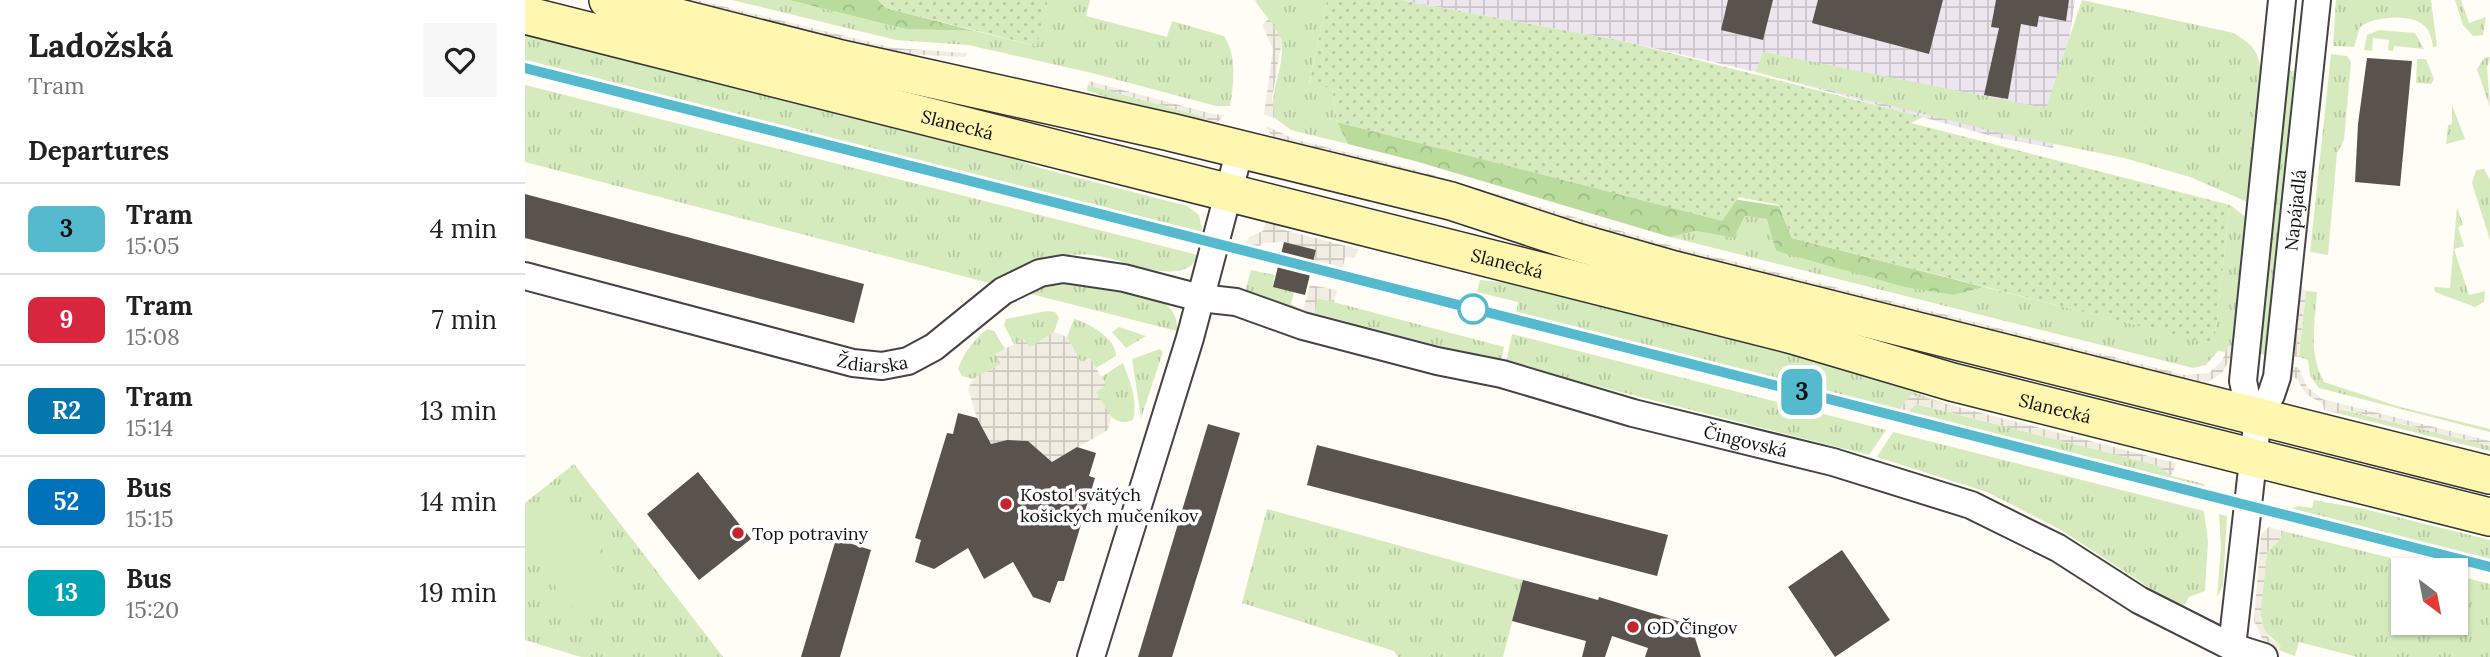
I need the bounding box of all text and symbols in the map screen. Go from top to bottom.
button: heart [423,23,497,97]
text: Ladožská [28,24,173,66]
text: Tram [28,71,85,100]
street label: Slanecká [919,104,996,144]
text: Departures [28,134,169,167]
street label: Napájadlá [2279,168,2310,252]
text: Tram [126,198,193,231]
text: 4 min [430,212,497,245]
text: 3 [60,213,73,244]
text: 15:05 [126,231,179,260]
street label: Slanecká [1469,243,1546,283]
text: Tram [126,289,193,322]
unlabelled marker [1458,294,1488,324]
text: 7 min [432,303,497,336]
text: 9 [60,304,73,335]
text: 15:08 [126,322,180,351]
street label: Ždiarska [835,348,910,378]
line badge: 3 [1779,369,1825,415]
text: 3 [1795,376,1809,407]
text: Tram [126,380,193,413]
street label: Slanecká [2017,388,2094,428]
text: 13 min [420,394,497,427]
text: R2 [52,395,81,426]
text: 15:14 [126,413,174,442]
street label: Čingovská [1702,419,1790,462]
text: Bus [126,471,172,504]
place label: Kostol svätých košických mučeníkov [1020,483,1199,527]
text: 14 min [420,485,497,518]
text: 52 [54,486,79,517]
marker: Kostol svätých košických mučeníkov [998,496,1014,512]
text: 15:15 [126,504,174,533]
place label: Top potraviny [752,522,869,545]
marker: Top potraviny [730,525,746,541]
north arrow [2391,558,2467,635]
map controls [2391,558,2468,635]
text: Bus [126,562,172,595]
text: 19 min [419,576,497,609]
text: 13 [55,577,78,608]
text: 15:20 [126,595,179,624]
place label: OD Čingov [1647,616,1738,639]
marker: OD Čingov [1625,619,1641,635]

